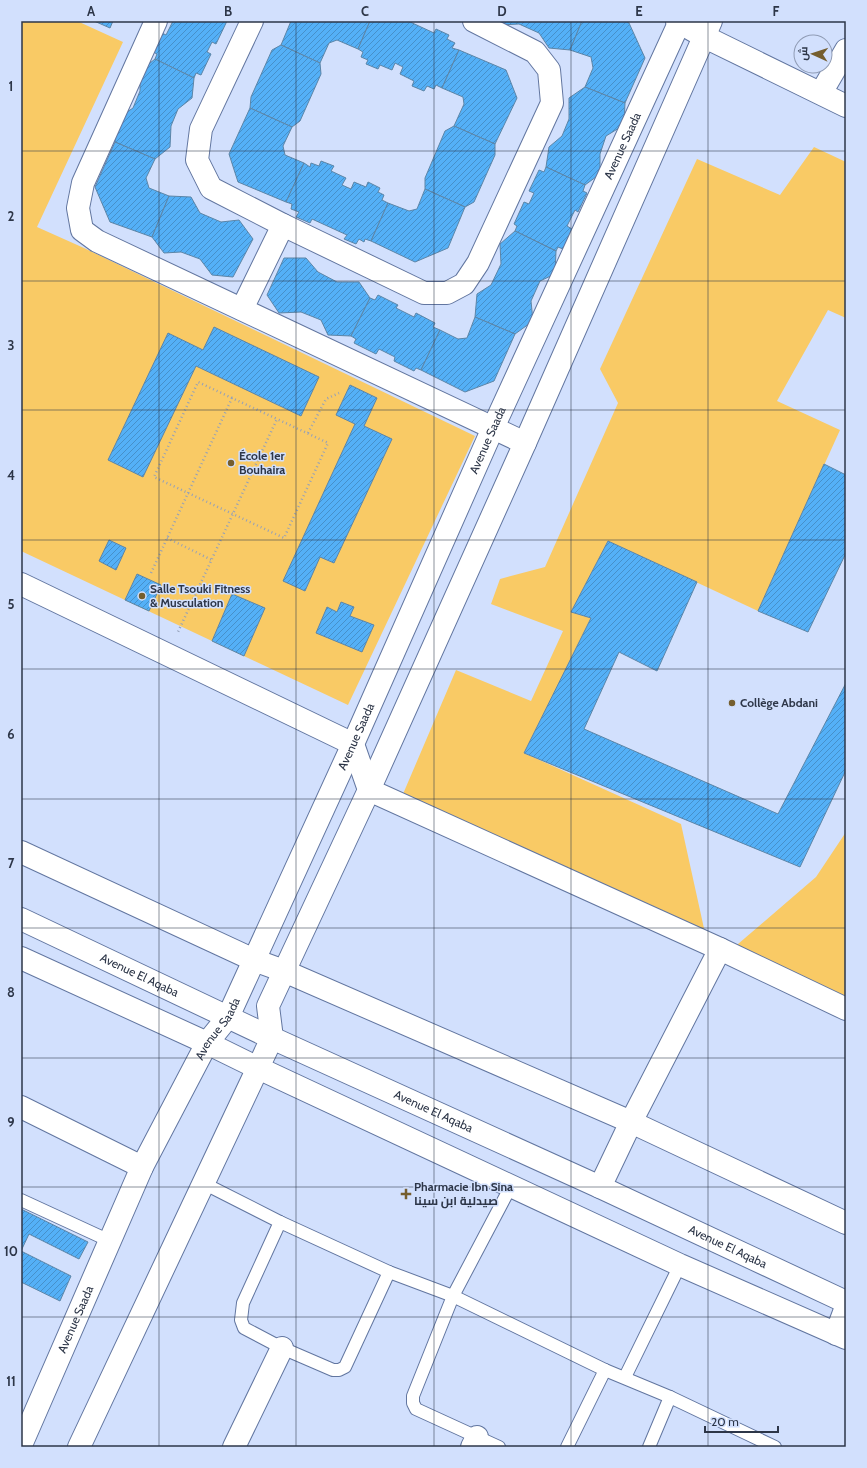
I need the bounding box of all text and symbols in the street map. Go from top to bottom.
text: A [87,3,96,19]
text: B [224,3,232,19]
text: C [361,3,369,19]
text: D [497,3,507,19]
text: E [635,3,643,19]
text: F [773,3,780,19]
north arrow [793,34,833,74]
text: ش [796,46,810,61]
text: 1 [9,78,13,94]
street label: Avenue Saada [600,110,644,181]
text: 2 [8,208,15,224]
text: 3 [7,337,15,353]
street label: Avenue Saada [466,404,509,476]
place label: École 1er Bouhaira [239,448,285,477]
marker: École 1er Bouhaira [226,458,236,468]
text: 4 [7,467,15,483]
place label: Salle Tsouki Fitness & Musculation [150,581,250,610]
marker: Salle Tsouki Fitness & Musculation [137,591,147,601]
text: 5 [8,596,15,612]
place label: Collège Abdani [740,695,818,710]
marker: Collège Abdani [727,698,737,708]
street label: Avenue Saada [334,700,377,772]
text: 6 [7,726,15,742]
text: 7 [8,855,15,871]
street label: Avenue El Aqaba [98,950,181,1000]
text: 8 [7,984,15,1000]
street label: Avenue Saada [192,995,243,1062]
street label: Avenue El Aqaba [392,1086,476,1135]
text: 9 [7,1114,15,1130]
place label: Pharmacie Ibn Sina صيدلية ابن سينا [414,1179,513,1209]
marker: Pharmacie Ibn Sina صيدلية ابن سينا [401,1189,411,1199]
street label: Avenue El Aqaba [686,1221,770,1271]
text: 10 [4,1243,18,1259]
street label: Avenue Saada [54,1283,97,1355]
text: 11 [6,1373,16,1389]
scale bar [705,1408,778,1434]
text: 20 m [711,1414,739,1429]

